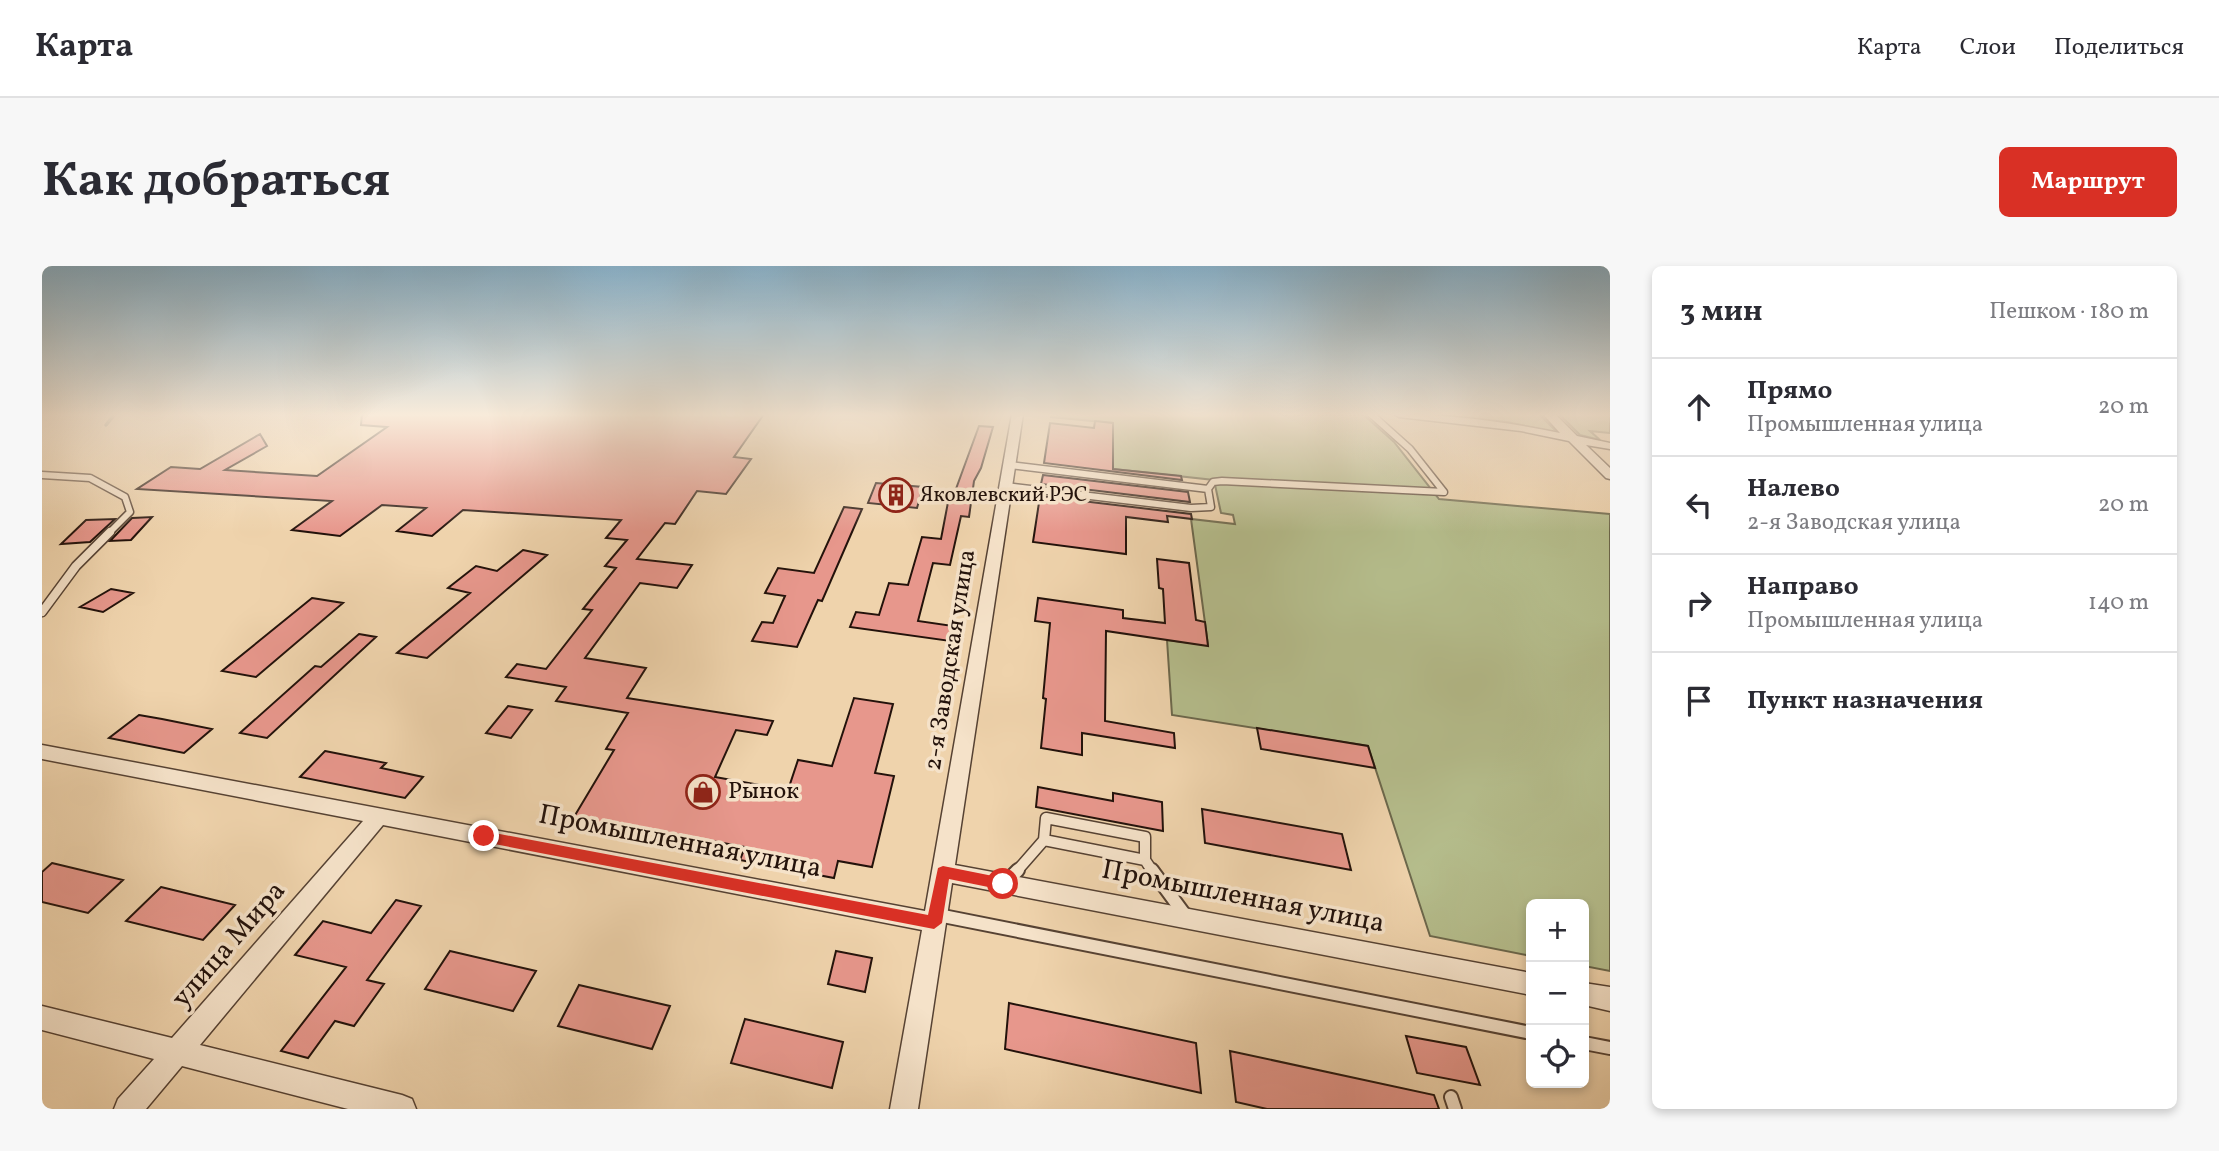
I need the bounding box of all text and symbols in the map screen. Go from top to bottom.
text: Карта [35,25,133,71]
text: Карта [1857,31,1922,65]
text: Слои [1960,31,2016,65]
text: Поделиться [2054,31,2184,65]
button: Маршрут [1999,147,2177,217]
text: Как добраться [42,148,390,217]
text: 3 мин [1680,291,1763,333]
text: Пешком · 180 m [1989,296,2149,328]
text: Прямо [1747,373,1832,409]
icon: ahead [1680,388,1718,426]
text: 20 m [2098,391,2149,423]
text: Промышленная улица [1747,409,1983,441]
text: Налево [1747,471,1840,507]
building icon: Яковлевский РЭС [877,476,915,514]
place label: Яковлевский РЭС [920,481,1087,510]
icon: left [1680,486,1718,524]
text: 20 m [2098,489,2149,521]
text: 2-я Заводская улица [1747,507,1961,539]
street label: 2-я Заводская улица [917,547,985,773]
text: Направо [1747,569,1859,605]
icon: right [1680,584,1718,622]
text: 140 m [2088,587,2149,619]
text: Промышленная улица [1747,605,1983,637]
icon: arrive [1680,682,1718,720]
text: Пункт назначения [1747,683,1983,719]
shop icon: Рынок [684,773,722,811]
place label: Рынок [728,775,799,809]
street label: Промышленная улица [535,795,825,889]
route end [468,820,499,851]
street label: Промышленная улица [1098,850,1388,944]
route start [987,868,1018,899]
street label: улица Мира [163,873,295,1017]
map controls [1526,899,1589,1088]
button: + [1526,899,1589,962]
button: − [1526,962,1589,1025]
button: locate [1526,1025,1589,1088]

